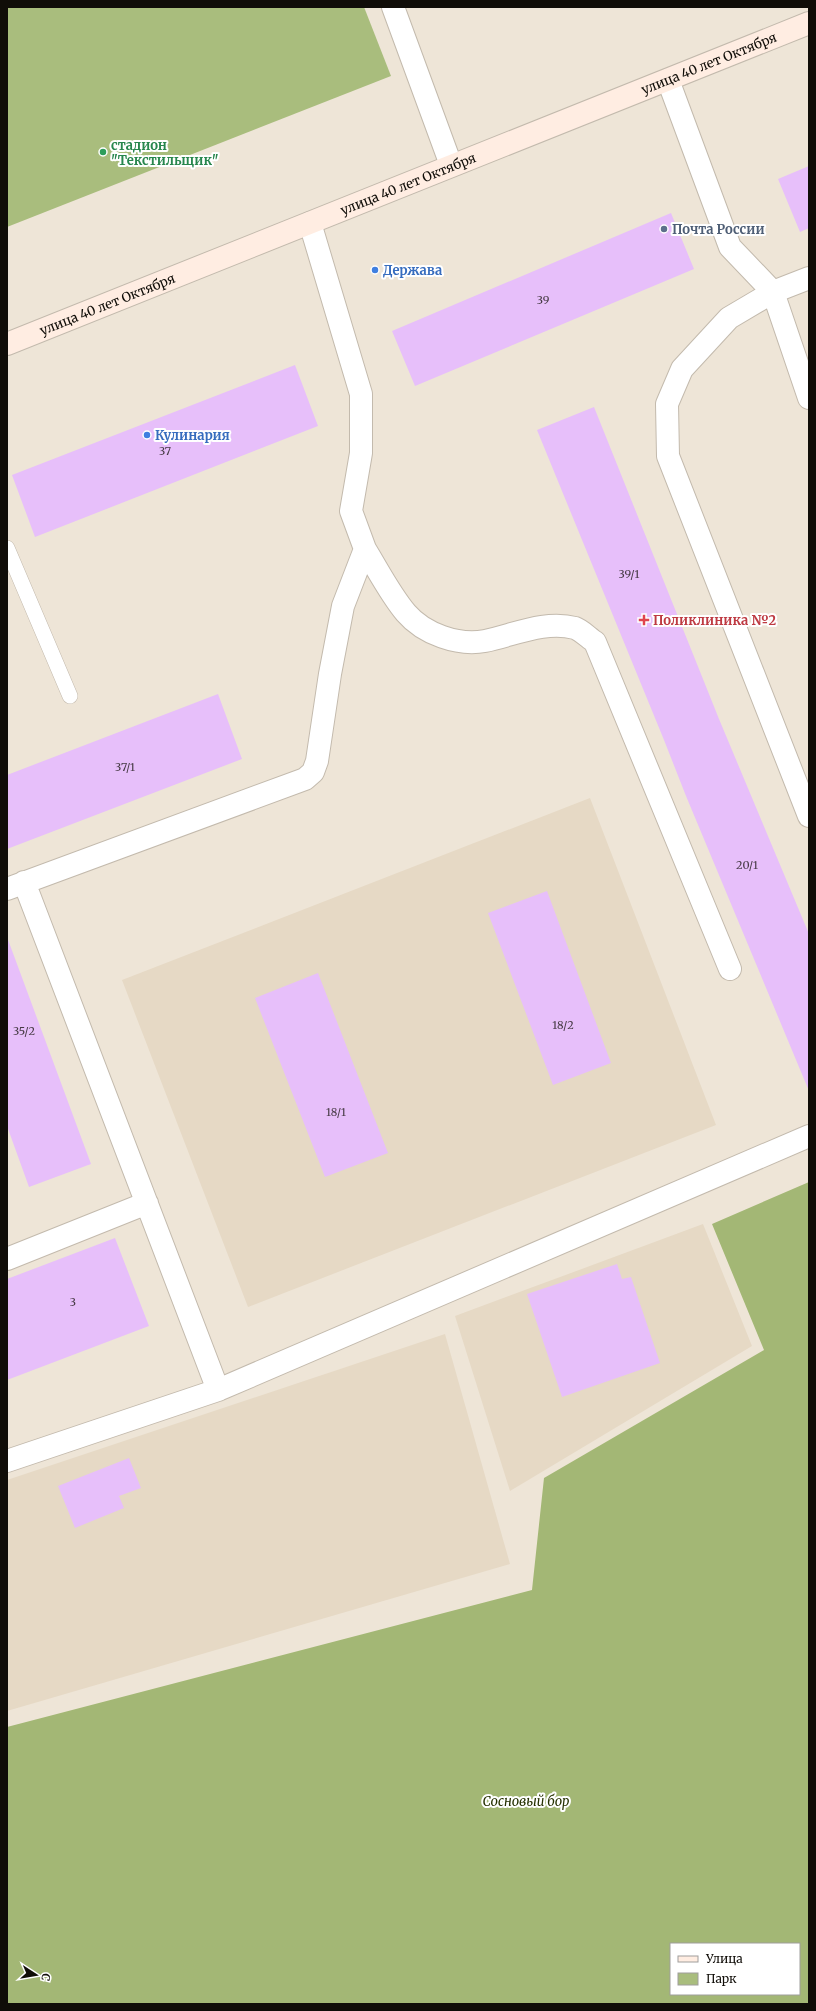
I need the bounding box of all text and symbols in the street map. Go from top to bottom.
street label: улица 40 лет Октября [639,29,779,98]
place label: стадион "Текстильщик" [111,137,219,169]
marker: стадион "Текстильщик" [98,147,108,157]
street label: улица 40 лет Октября [338,149,479,219]
place label: Почта России [672,221,765,238]
marker: Почта России [659,224,669,234]
place label: Держава [383,262,442,279]
marker: Держава [370,265,380,275]
street label: улица 40 лет Октября [37,270,178,339]
house number: 39 [537,293,550,307]
place label: Кулинария [155,427,230,444]
marker: Кулинария [142,430,152,440]
house number: 37 [159,444,171,458]
house number: 39/1 [619,567,639,581]
place label: Поликлиника №2 [653,612,777,629]
marker: Поликлиника №2 [638,614,650,626]
house number: 37/1 [115,760,135,774]
house number: 20/1 [736,858,758,872]
house number: 18/2 [552,1018,574,1032]
house number: 35/2 [13,1024,35,1038]
house number: 18/1 [326,1105,346,1119]
house number: 3 [70,1295,76,1309]
park label: Сосновый бор [482,1793,570,1810]
legend [670,1943,800,1995]
text: Улица [705,1951,743,1966]
north arrow [16,1955,56,1995]
text: Парк [706,1971,737,1986]
text: С [38,1972,53,1982]

